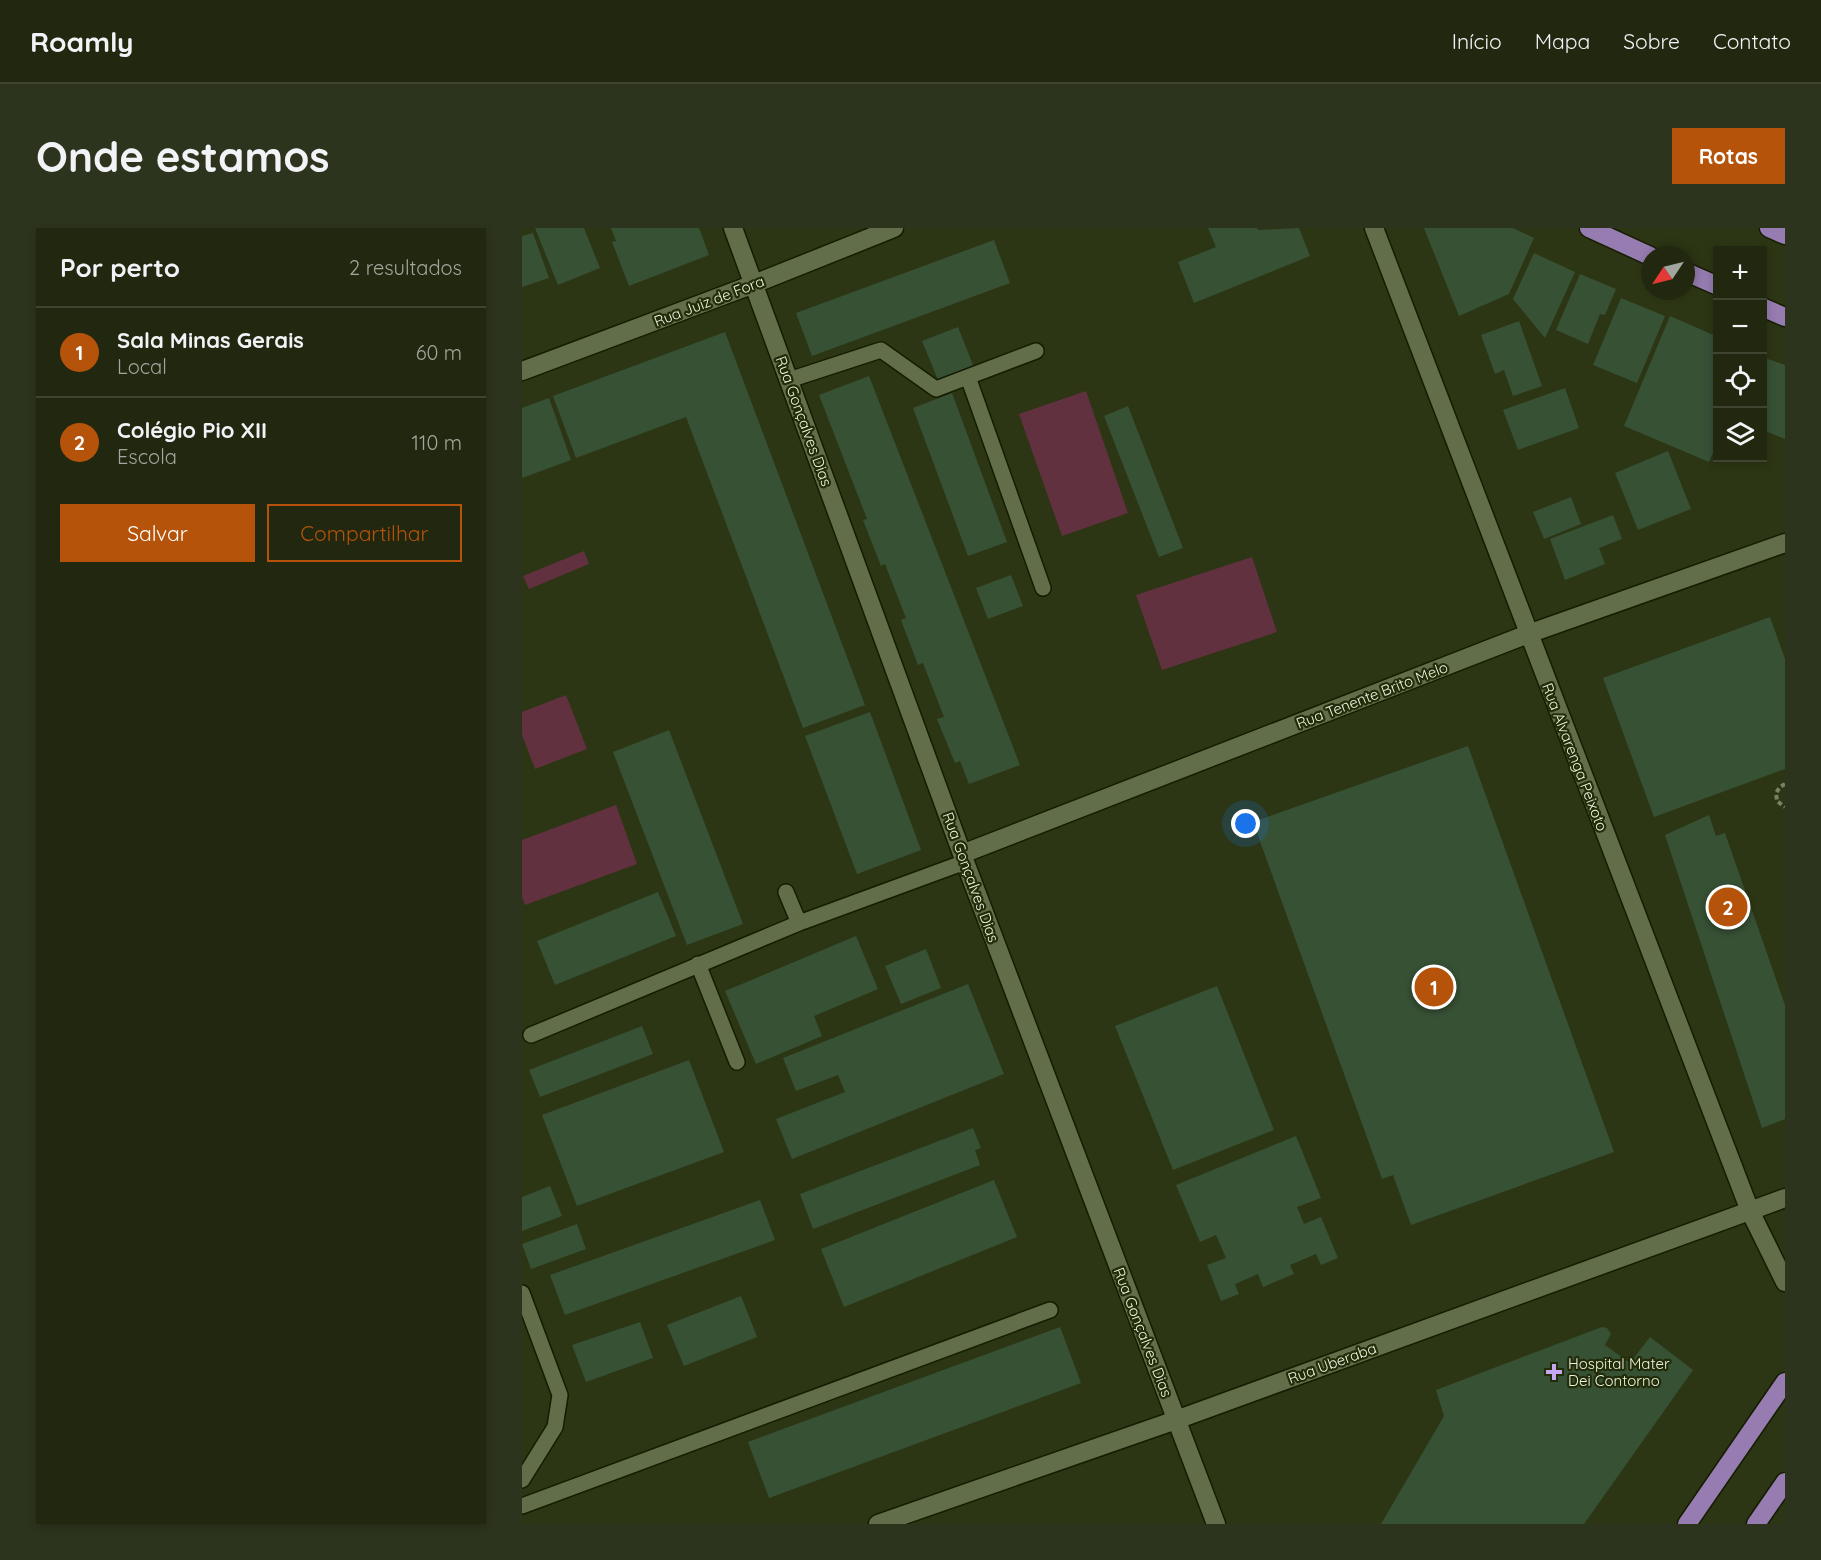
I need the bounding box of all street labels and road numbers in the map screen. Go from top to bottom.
street label: Rua Juiz de Fora [651,271,767,331]
street label: Rua Gonçalves Dias [772,353,836,489]
street label: Rua Tenente Brito Melo [1293,657,1451,733]
street label: Rua Alvarenga Peixoto [1538,680,1612,834]
street label: Rua Gonçalves Dias [939,809,1003,945]
street label: Rua Gonçalves Dias [1110,1265,1176,1399]
street label: Rua Uberaba [1285,1338,1379,1388]

